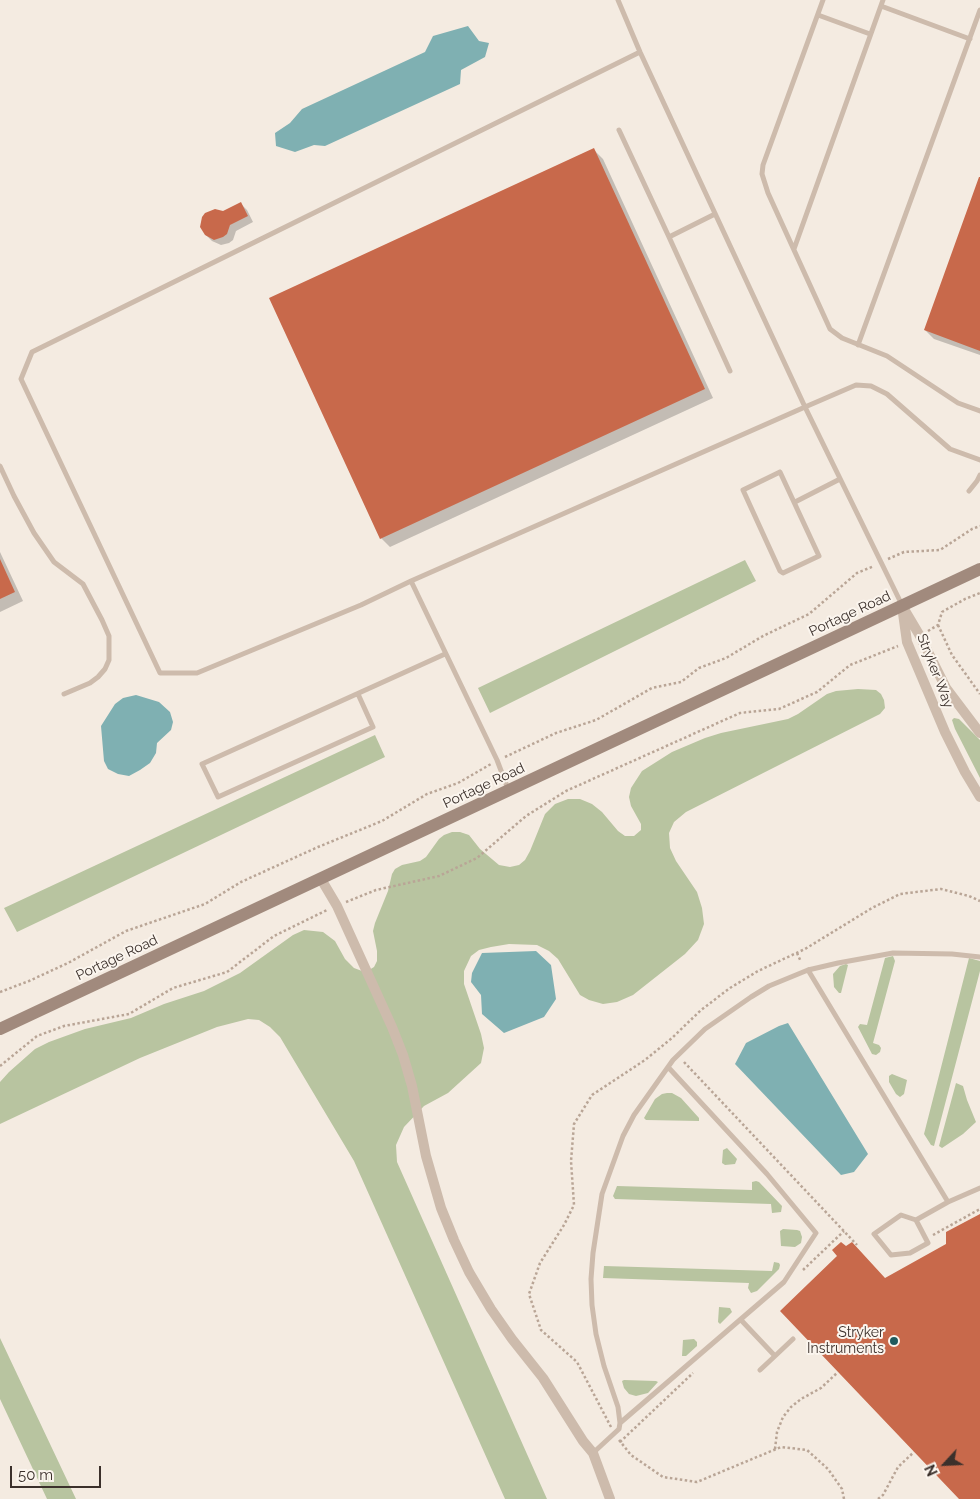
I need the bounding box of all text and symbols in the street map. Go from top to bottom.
street label: Portage Road [807,588,893,640]
street label: Stryker Way [913,631,957,711]
street label: Portage Road [441,760,527,812]
street label: Portage Road [74,932,160,984]
place label: Stryker Instruments [807,1325,884,1358]
marker: Stryker Instruments [888,1335,900,1347]
north arrow [920,1439,970,1489]
scale bar [12,1456,104,1488]
text: N [922,1462,941,1479]
text: 50 m [18,1466,53,1484]

